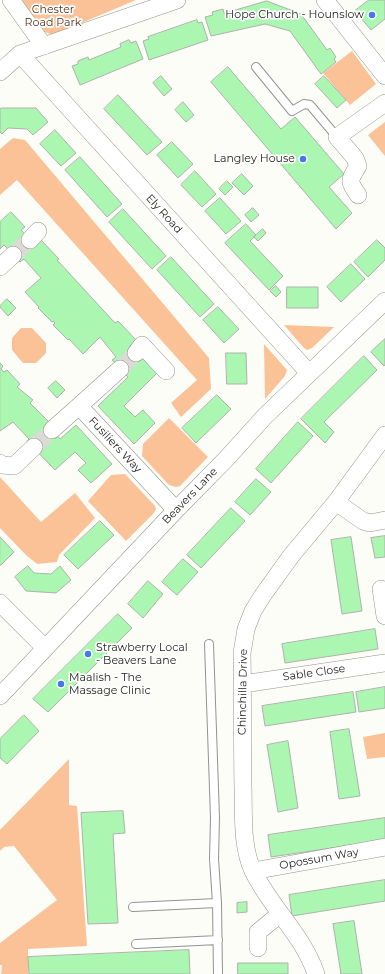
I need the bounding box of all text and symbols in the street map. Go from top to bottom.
park label: Chester Road Park [25,3,81,29]
place label: Hope Church - Hounslow [225,8,364,22]
marker: Hope Church - Hounslow [367,10,377,20]
place label: Langley House [213,152,295,166]
marker: Langley House [298,154,308,164]
street label: Ely Road [143,192,185,236]
street label: Fusiliers Way [86,414,144,476]
street label: Beavers Lane [160,465,220,527]
place label: Strawberry Local - Beavers Lane [96,641,188,667]
marker: Strawberry Local - Beavers Lane [83,649,93,659]
street label: Chinchilla Drive [236,649,250,735]
street label: Sable Close [282,662,346,684]
place label: Maalish - The Massage Clinic [69,671,151,697]
marker: Maalish - The Massage Clinic [56,679,66,689]
street label: Opossum Way [278,846,360,872]

